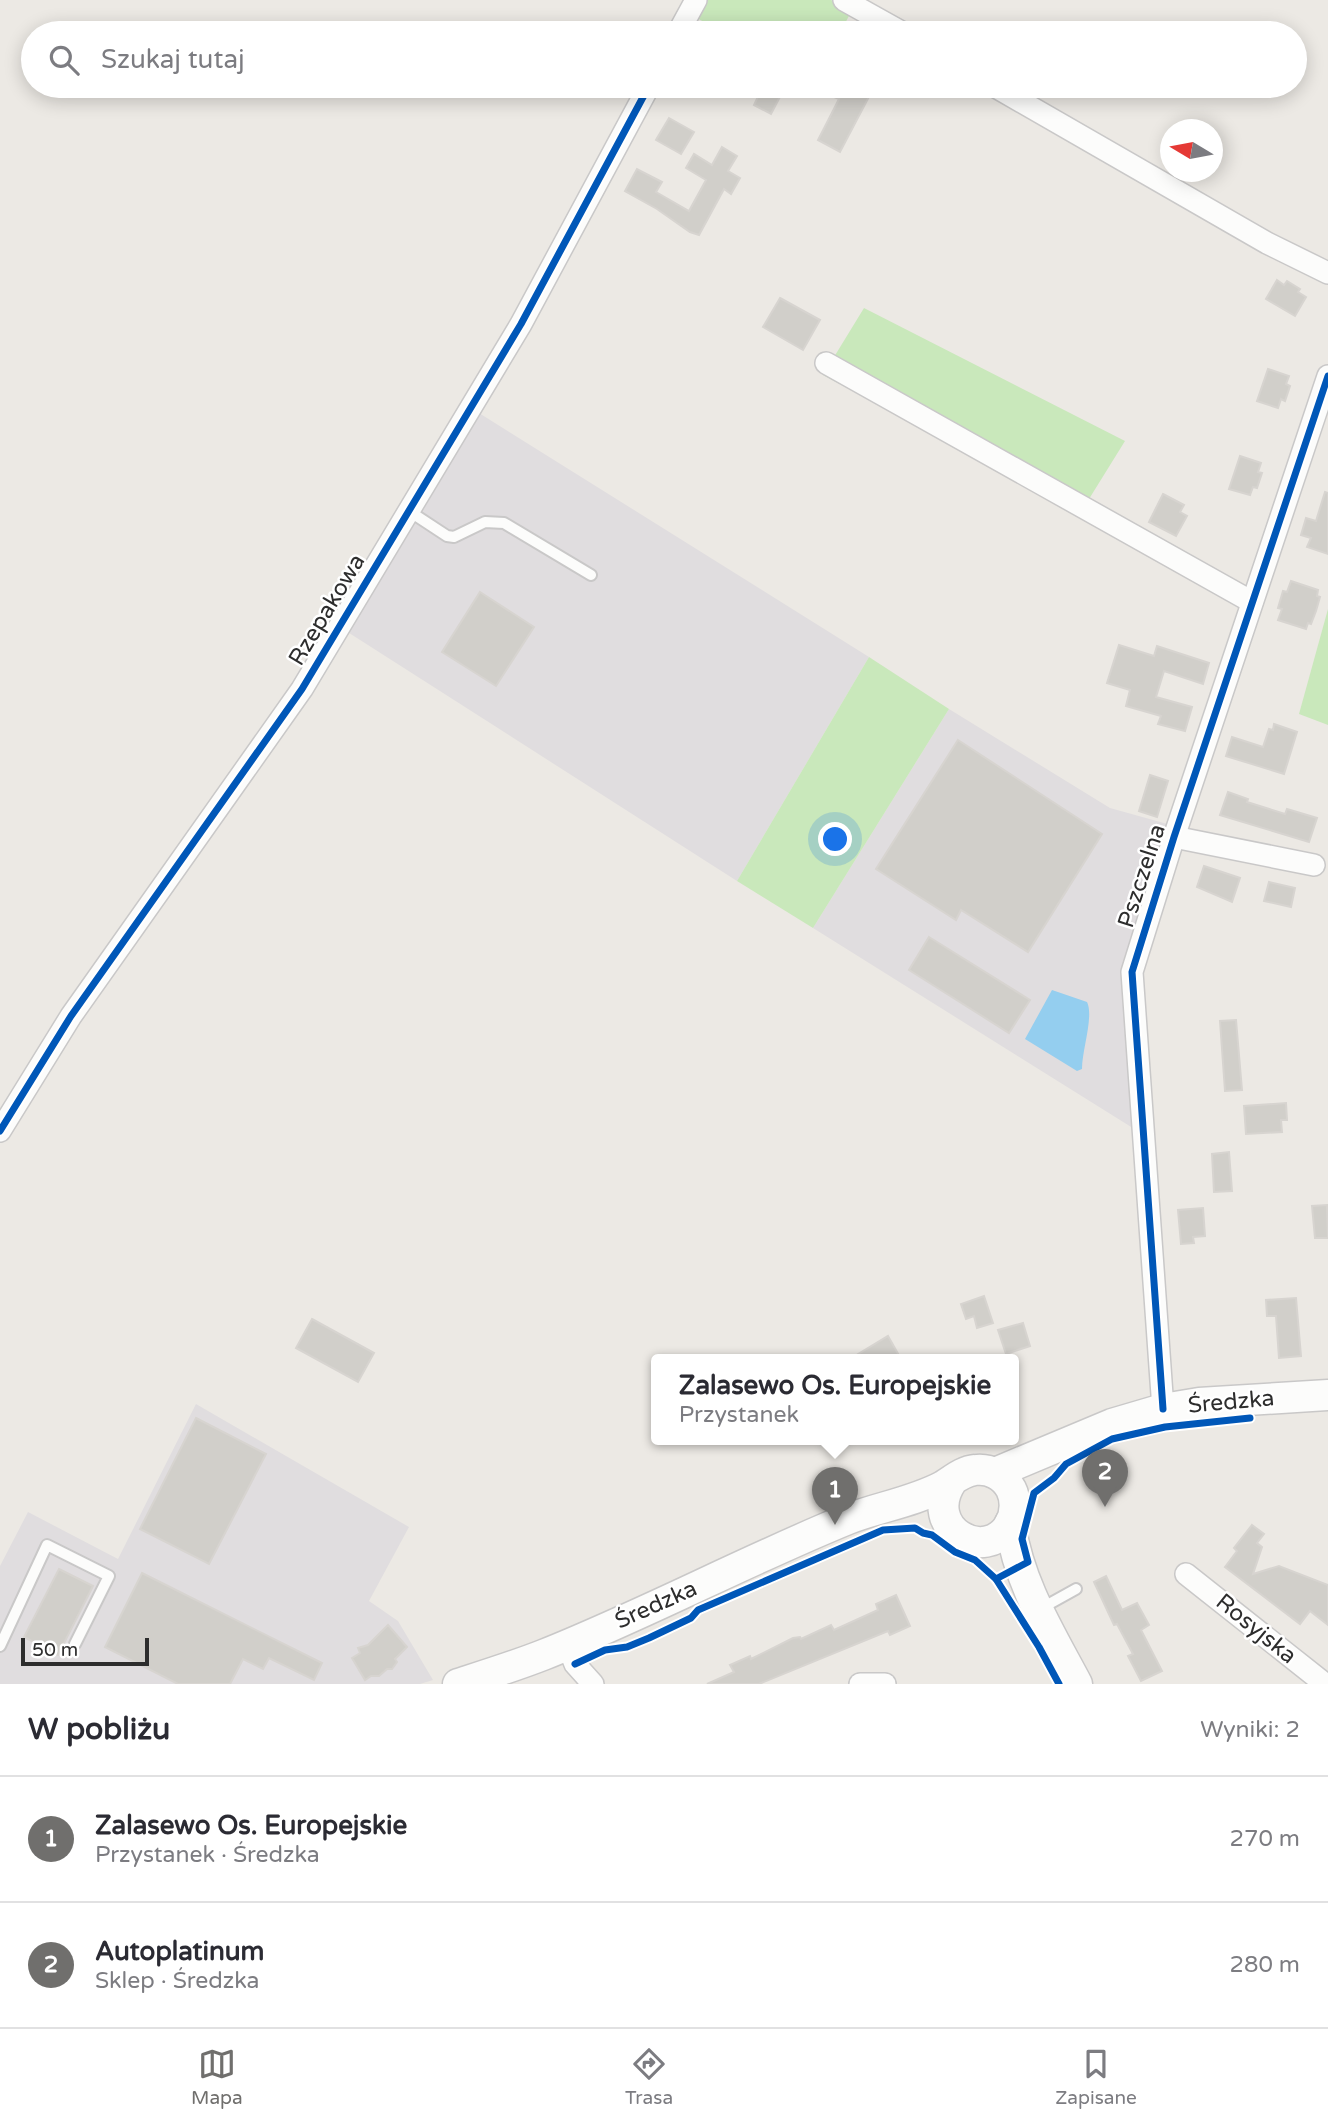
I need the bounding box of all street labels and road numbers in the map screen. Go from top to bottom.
street label: Rzepakowa [283,549,371,671]
street label: Pszczelna [1112,821,1172,931]
street label: Średzka [1187,1384,1275,1420]
street label: Średzka [611,1575,701,1635]
street label: Rosyjska [1210,1588,1302,1670]

